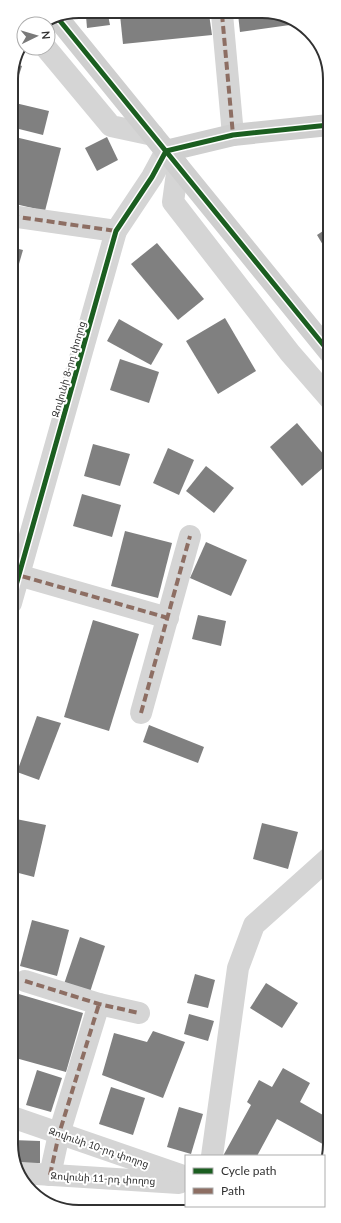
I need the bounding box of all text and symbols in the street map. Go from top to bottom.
north arrow [16,16,56,56]
text: N [40,30,53,40]
street label: Զովունի 8-րդ փողոց [49,320,87,418]
street label: Զովունի 10-րդ փողոց [47,1124,151,1170]
legend [185,1155,325,1207]
text: Cycle path [221,1163,276,1178]
street label: Զովունի 11-րդ փողոց [50,1169,156,1187]
text: Path [221,1183,245,1198]

